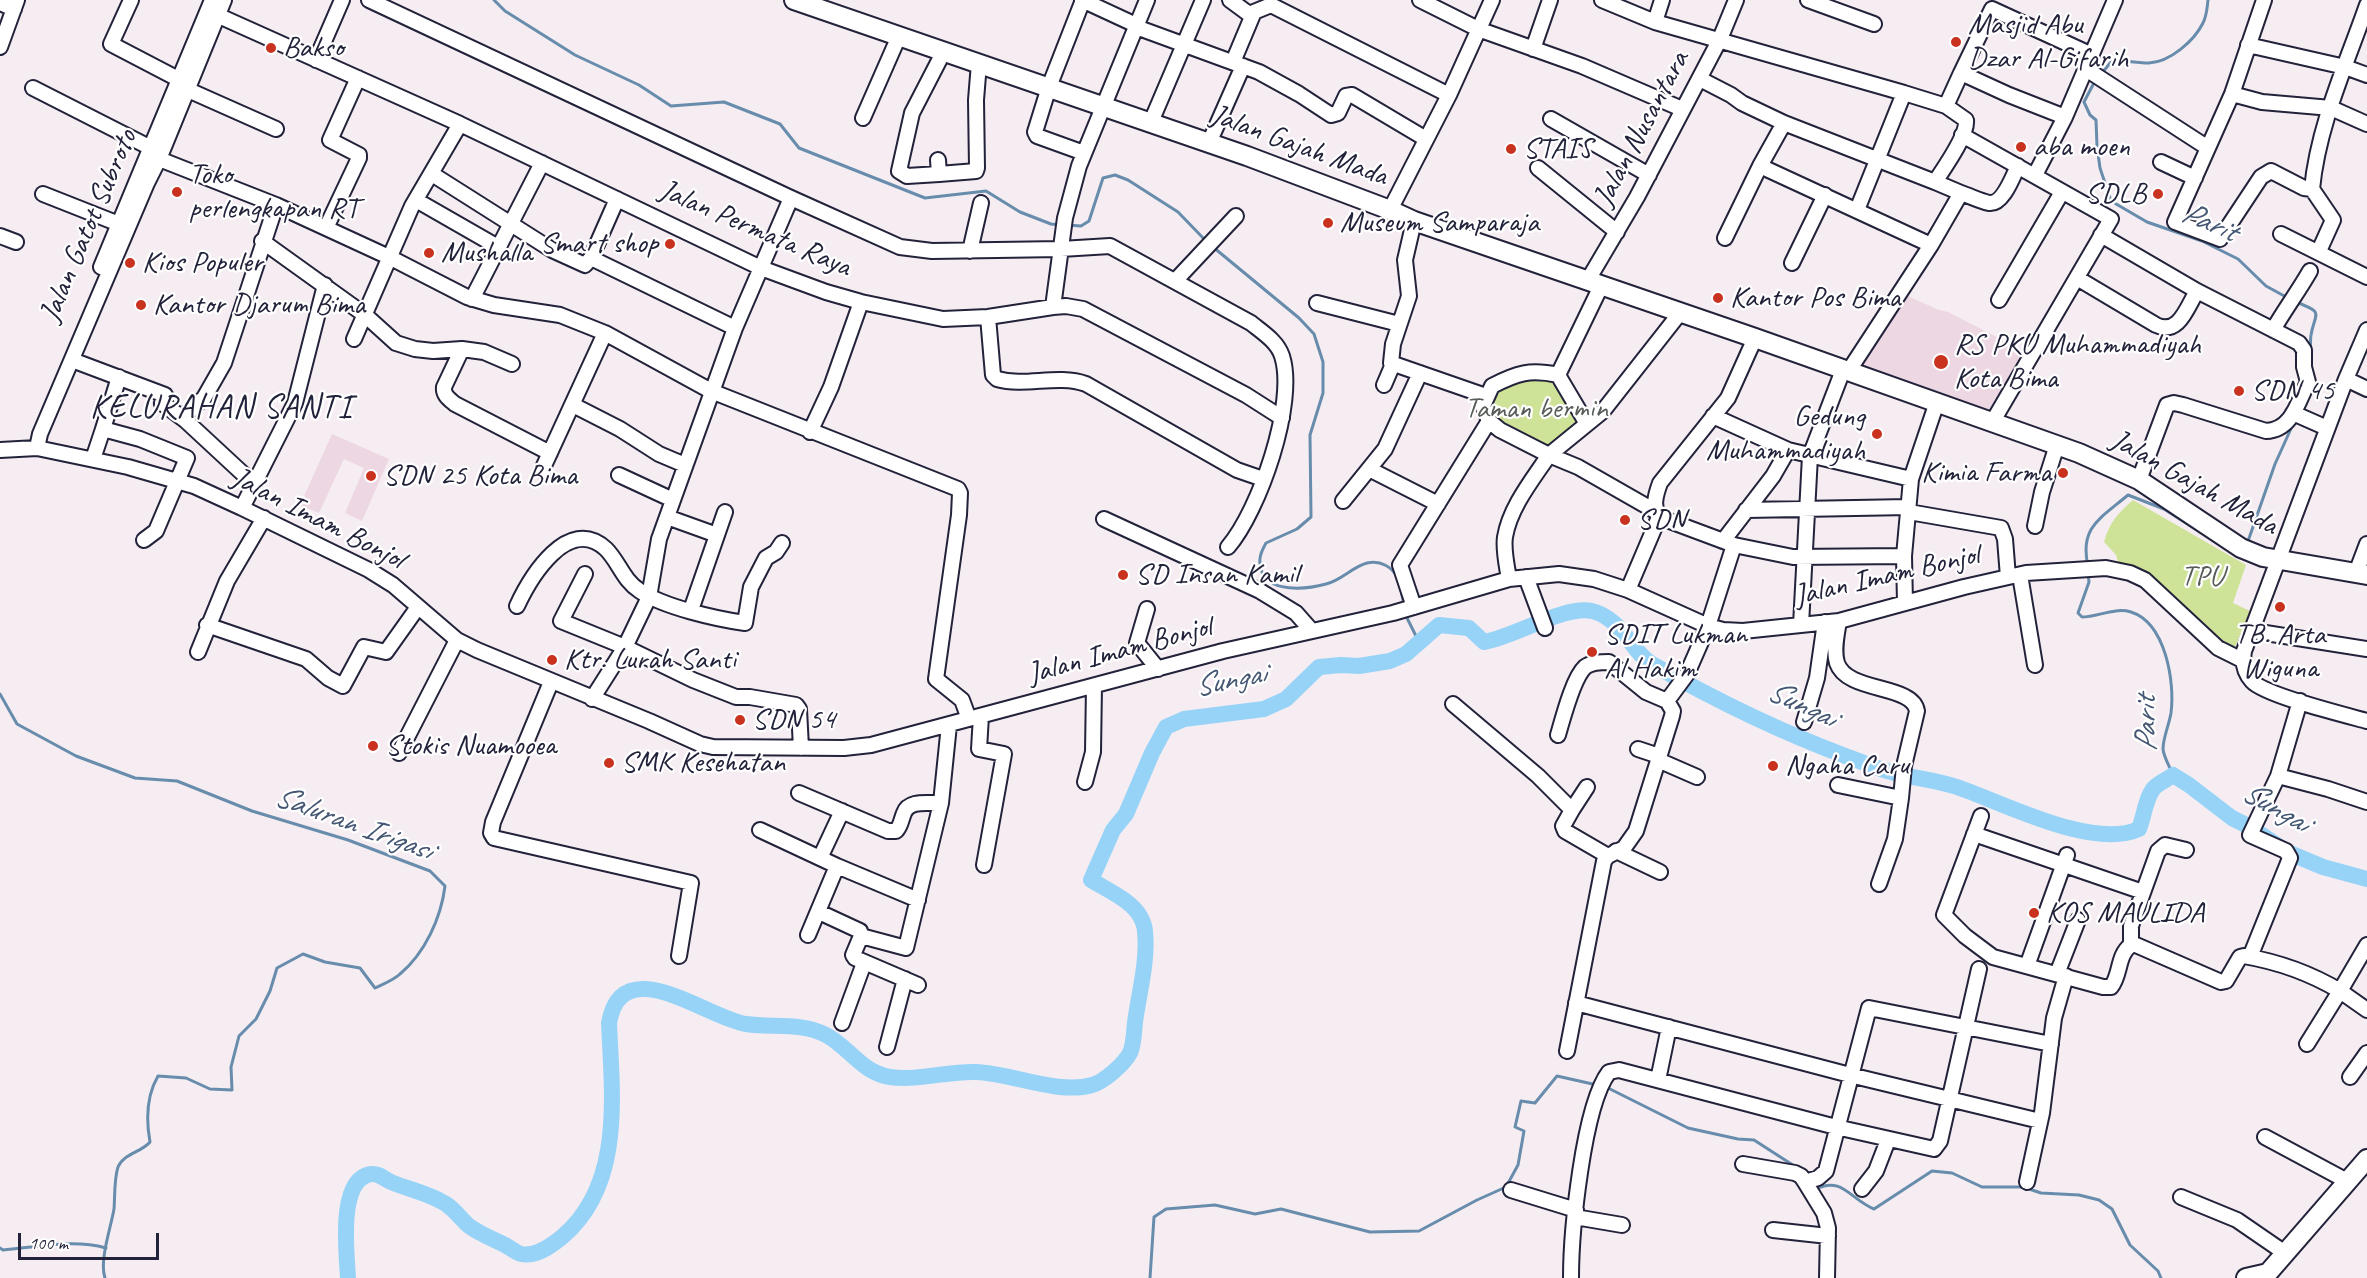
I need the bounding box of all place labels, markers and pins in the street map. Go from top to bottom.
place label: Masjid Abu Dzar Al-Gifarih [1968,7,2128,78]
place label: Bakso [283,30,343,66]
marker: Masjid Abu Dzar Al-Gifarih [1949,35,1963,49]
marker: Bakso [264,41,278,55]
place label: aba moen [2033,129,2130,165]
place label: STAIS [1523,131,1592,167]
marker: aba moen [2014,140,2028,154]
marker: STAIS [1504,142,1518,156]
place label: Toko perlengkapan RT [189,157,358,228]
place label: SDLB [2085,176,2146,212]
marker: Toko perlengkapan RT [170,185,184,199]
marker: SDLB [2151,187,2165,201]
place label: Museum Samparaja [1340,205,1539,241]
marker: Museum Samparaja [1321,216,1335,230]
place label: Smart shop [540,226,658,262]
place label: Mushalla [441,235,532,271]
marker: Smart shop [663,237,677,251]
place label: Kios Populer [142,245,263,281]
marker: Mushalla [422,246,436,260]
marker: Kios Populer [123,256,137,270]
place label: Kantor Pos Bima [1730,280,1900,316]
place label: Kantor Djarum Bima [153,287,365,323]
marker: Kantor Pos Bima [1711,291,1725,305]
marker: Kantor Djarum Bima [134,298,148,312]
place label: RS PKU Muhammadiyah Kota Bima [1954,327,2201,398]
marker: RS PKU Muhammadiyah Kota Bima [1932,353,1950,371]
place label: SDN 45 [2251,373,2334,409]
marker: SDN 45 [2232,384,2246,398]
place label: Gedung Muhammadiyah [1706,399,1865,470]
marker: Gedung Muhammadiyah [1870,427,1884,441]
place label: Kimia Farma [1921,455,2051,491]
place label: SDN 25 Kota Bima [383,458,577,494]
marker: Kimia Farma [2056,466,2070,480]
marker: SDN 25 Kota Bima [364,469,378,483]
place label: SDN [1637,502,1686,538]
marker: SDN [1618,513,1632,527]
place label: SD Insan Kamil [1135,557,1298,593]
marker: SD Insan Kamil [1116,568,1130,582]
marker: TB. Arta Wiguna [2273,600,2287,614]
place label: SDIT Lukman Al Hakim [1604,617,1747,688]
place label: TB. Arta Wiguna [2235,617,2325,688]
place label: Ktr. Lurah Santi [564,642,736,678]
marker: SDIT Lukman Al Hakim [1585,645,1599,659]
marker: Ktr. Lurah Santi [545,653,559,667]
place label: SDN 54 [752,702,835,738]
marker: SDN 54 [733,713,747,727]
place label: Stokis Nuamooea [385,728,556,764]
marker: Stokis Nuamooea [366,739,380,753]
place label: SMK Kesehatan [621,745,785,781]
place label: Ngaha Caru [1785,748,1909,784]
marker: SMK Kesehatan [602,756,616,770]
marker: Ngaha Caru [1766,759,1780,773]
place label: KOS MAULIDA [2046,895,2204,931]
marker: KOS MAULIDA [2027,906,2041,920]

